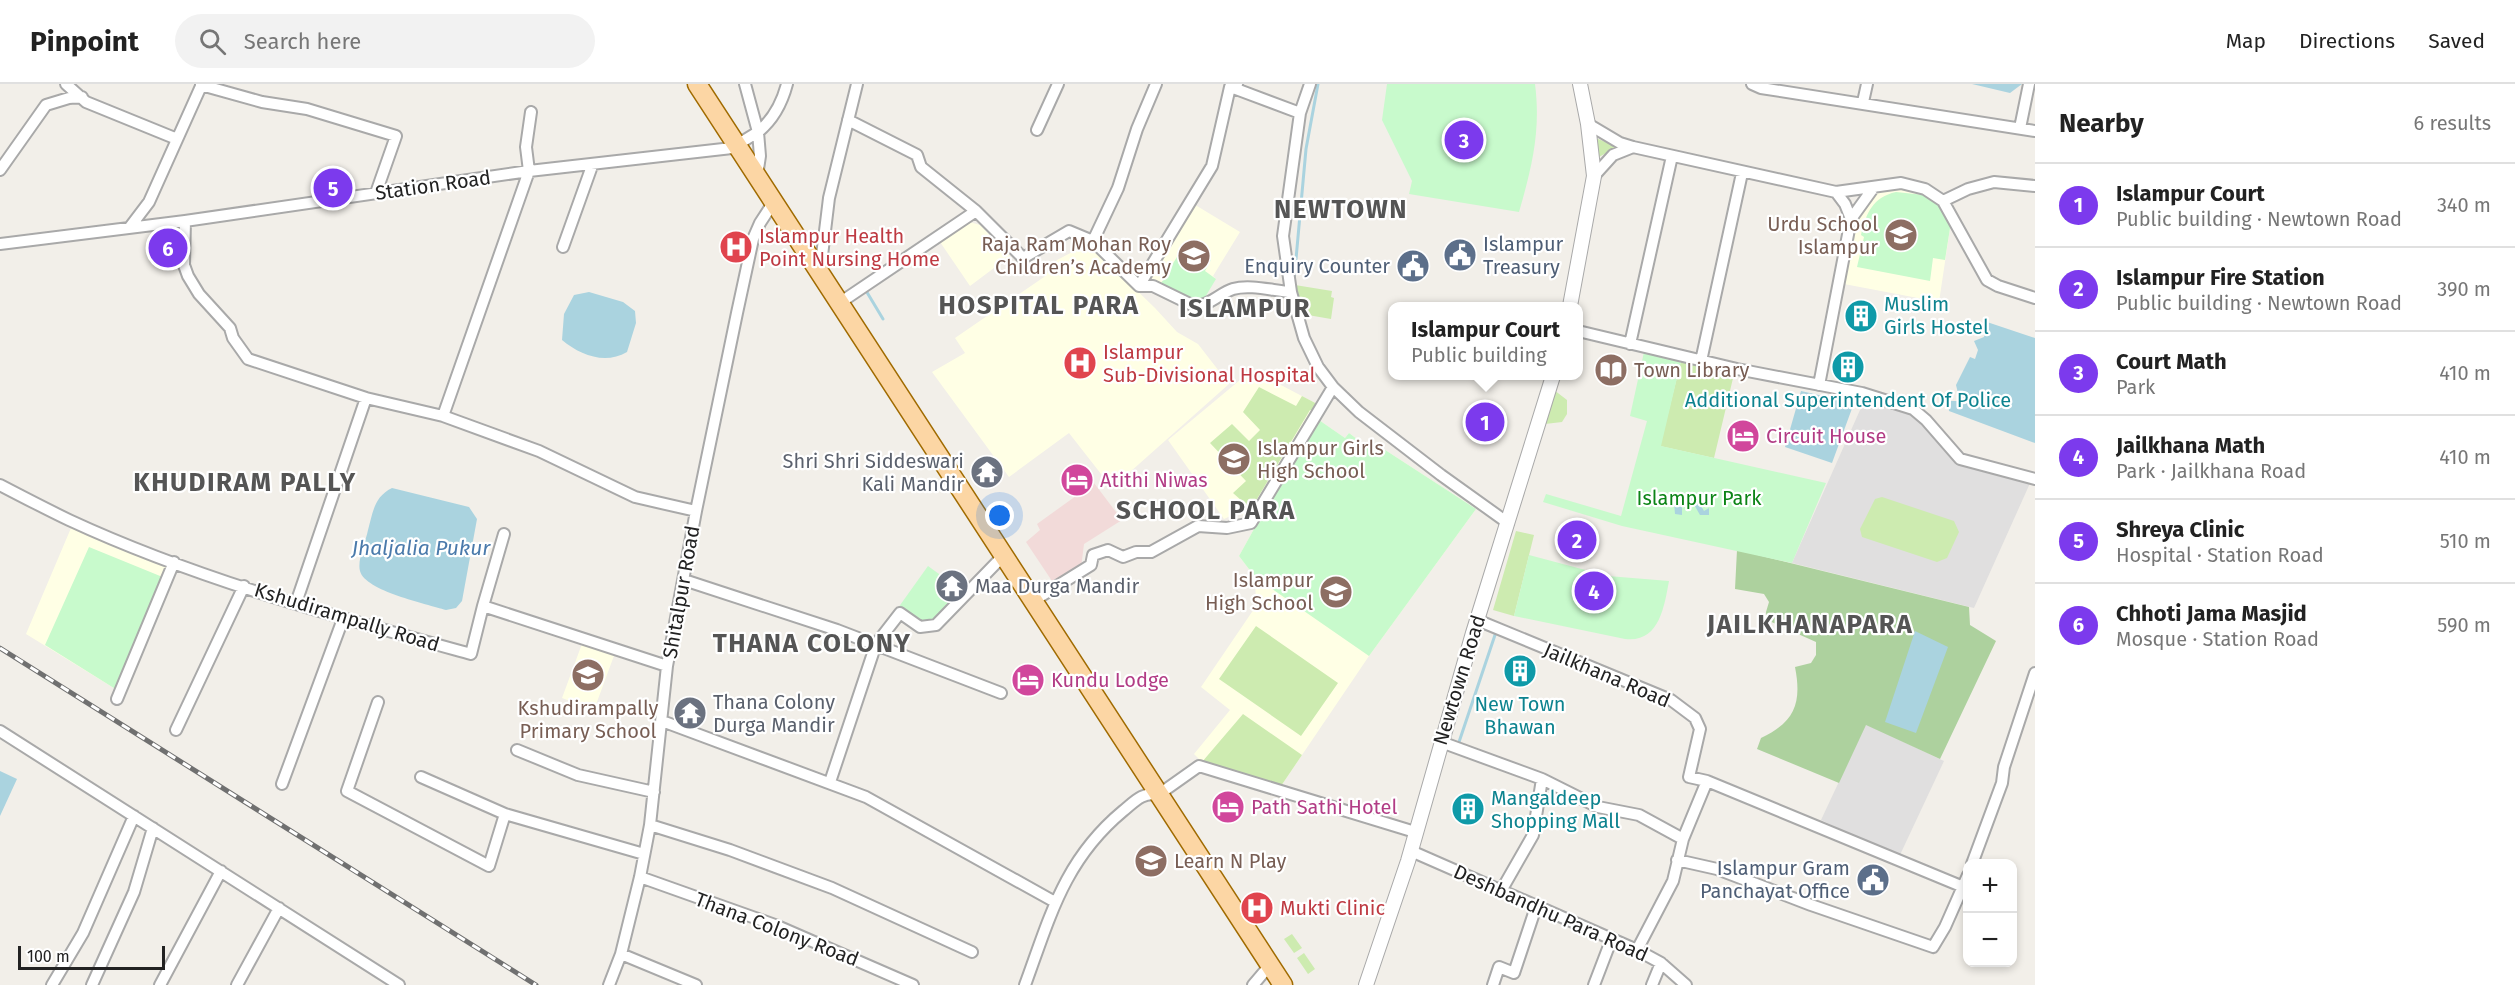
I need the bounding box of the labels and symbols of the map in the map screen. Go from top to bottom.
pin: 3 [1444,118,1484,162]
street label: Station Road [374,165,492,205]
pin: 5 [314,166,352,210]
district label: NEWTOWN [1274,194,1408,225]
place label: Urdu School Islampur [1767,212,1878,259]
school or university icon: Urdu School Islampur [1883,217,1919,253]
place label: Islampur Health Point Nursing Home [759,224,940,271]
pin: 6 [148,226,188,270]
hospital icon: Islampur Health Point Nursing Home [718,229,754,265]
place label: Raja Ram Mohan Roy Children’s Academy [981,232,1171,279]
place label: Islampur Treasury [1483,232,1564,279]
public building icon: Islampur Treasury [1442,237,1478,273]
school or university icon: Raja Ram Mohan Roy Children’s Academy [1176,238,1212,274]
public building icon: Enquiry Counter [1395,248,1431,284]
place label: Enquiry Counter [1244,254,1390,278]
district label: HOSPITAL PARA [938,290,1140,321]
place label: Muslim Girls Hostel [1884,292,1989,339]
district label: ISLAMPUR [1179,293,1311,324]
building icon: Muslim Girls Hostel [1843,298,1879,334]
place label: Islampur Sub-Divisional Hospital [1103,340,1316,387]
hospital icon: Islampur Sub-Divisional Hospital [1062,345,1098,381]
building icon: Additional Superintendent Of Police [1830,349,1866,385]
library icon: Town Library [1593,352,1629,388]
place label: Town Library [1634,358,1749,382]
place label: Additional Superintendent Of Police [1685,388,2011,412]
pin: 1 [1466,400,1504,444]
hotel icon: Circuit House [1725,418,1761,454]
place label: Circuit House [1766,424,1886,448]
place label: Islampur Girls High School [1257,436,1384,483]
school or university icon: Islampur Girls High School [1216,441,1252,477]
place label: Shri Shri Siddeswari Kali Mandir [783,449,964,496]
temple icon: Shri Shri Siddeswari Kali Mandir [969,454,1005,490]
hotel icon: Atithi Niwas [1059,462,1095,498]
district label: KHUDIRAM PALLY [133,467,357,498]
place label: Atithi Niwas [1100,468,1208,492]
park label: Islampur Park [1637,486,1762,510]
district label: SCHOOL PARA [1116,495,1296,526]
your location [985,501,1014,530]
pin: 2 [1558,518,1596,562]
street label: Shitalpur Road [658,524,704,660]
water label: Jhaljalia Pukur [351,535,491,561]
temple icon: Maa Durga Mandir [934,568,970,604]
place label: Islampur High School [1205,568,1313,615]
pin: 4 [1574,568,1614,614]
place label: Maa Durga Mandir [975,574,1139,598]
school or university icon: Islampur High School [1318,574,1354,610]
street label: Kshudirampally Road [252,577,442,657]
district label: JAILKHANAPARA [1706,609,1913,640]
street label: Newtown Road [1428,612,1490,748]
district label: THANA COLONY [713,628,911,659]
street label: Jailkhana Road [1540,638,1674,712]
building icon: New Town Bhawan [1502,653,1538,689]
school or university icon: Kshudirampally Primary School [570,657,606,693]
hotel icon: Kundu Lodge [1010,662,1046,698]
place label: Kundu Lodge [1051,668,1169,692]
place label: Thana Colony Durga Mandir [713,690,835,737]
place label: New Town Bhawan [1474,692,1566,739]
temple icon: Thana Colony Durga Mandir [672,695,708,731]
place label: Kshudirampally Primary School [518,696,659,743]
place label: Mangaldeep Shopping Mall [1491,786,1620,833]
hotel icon: Path Sathi Hotel [1210,789,1246,825]
building icon: Mangaldeep Shopping Mall [1450,791,1486,827]
place label: Path Sathi Hotel [1251,795,1397,819]
school or university icon: Learn N Play [1133,843,1169,879]
place label: Learn N Play [1174,849,1286,873]
place label: Islampur Gram Panchayat Office [1700,856,1850,903]
street label: Deshbandhu Para Road [1450,859,1652,967]
public building icon: Islampur Gram Panchayat Office [1855,862,1891,898]
street label: Thana Colony Road [692,887,862,971]
hospital icon: Mukti Clinic [1239,890,1275,926]
place label: Mukti Clinic [1280,896,1385,920]
scale bar [18,943,165,970]

